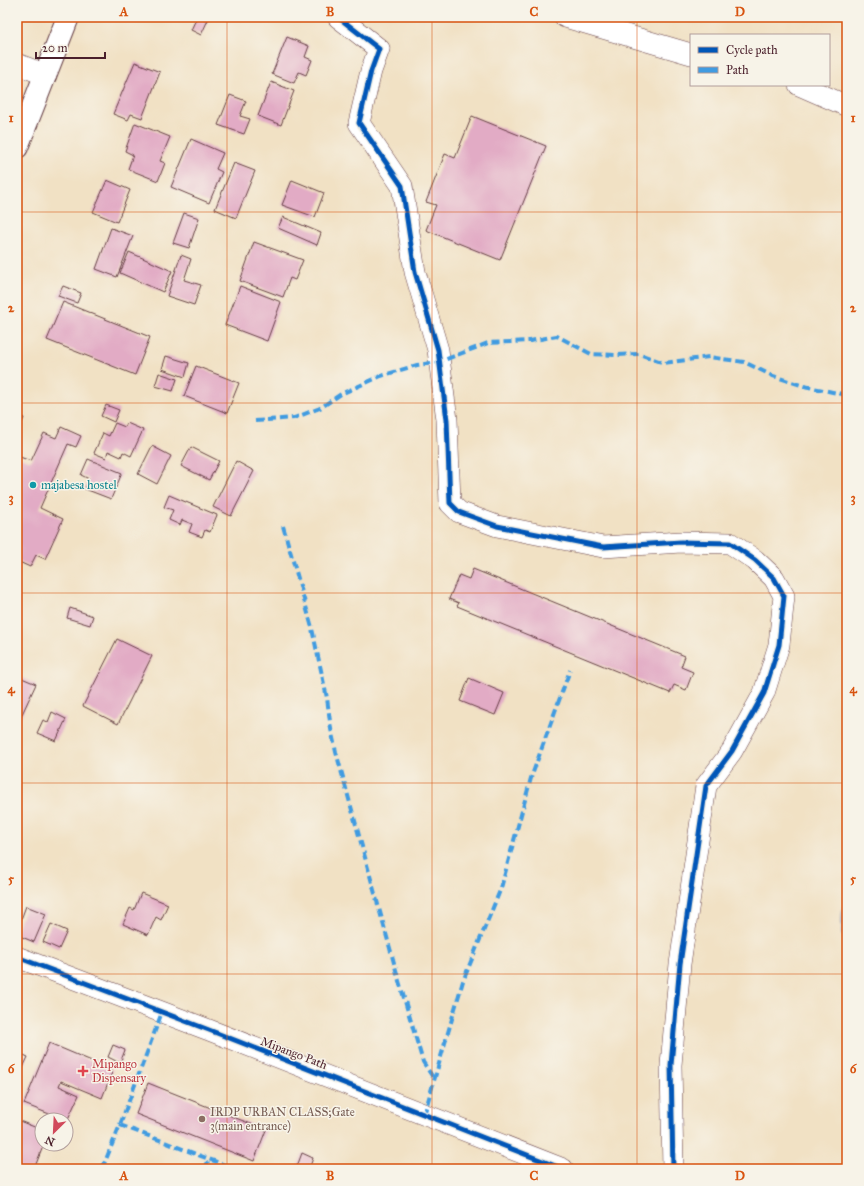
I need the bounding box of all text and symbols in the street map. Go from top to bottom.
text: A [119,4,129,20]
text: B [326,4,335,20]
text: C [530,4,539,20]
text: D [735,4,745,20]
scale bar [36,34,105,60]
legend [690,34,830,86]
text: 20 m [42,41,68,55]
text: Cycle path [726,43,778,57]
text: Path [726,63,749,77]
text: 1 [8,110,14,126]
text: 1 [850,110,856,126]
text: 2 [8,300,15,316]
text: 2 [850,300,857,316]
place label: majabesa hostel [41,478,117,492]
marker: majabesa hostel [28,480,38,490]
text: 3 [8,490,14,506]
text: 3 [850,490,856,506]
text: 4 [7,681,15,697]
text: 4 [849,681,857,697]
text: 5 [8,871,15,887]
text: 5 [850,871,857,887]
street label: Mipango Path [258,1034,330,1073]
place label: Mipango Dispensary [92,1057,147,1085]
text: 6 [8,1061,16,1077]
text: 6 [850,1061,858,1077]
marker: Mipango Dispensary [77,1065,89,1077]
place label: IRDP URBAN CLASS;Gate 3(main entrance) [210,1105,355,1133]
north arrow [34,1112,74,1152]
marker: IRDP URBAN CLASS;Gate 3(main entrance) [197,1114,207,1124]
text: N [43,1133,57,1149]
text: A [119,1168,129,1184]
text: B [326,1168,335,1184]
text: C [530,1168,539,1184]
text: D [735,1168,745,1184]

